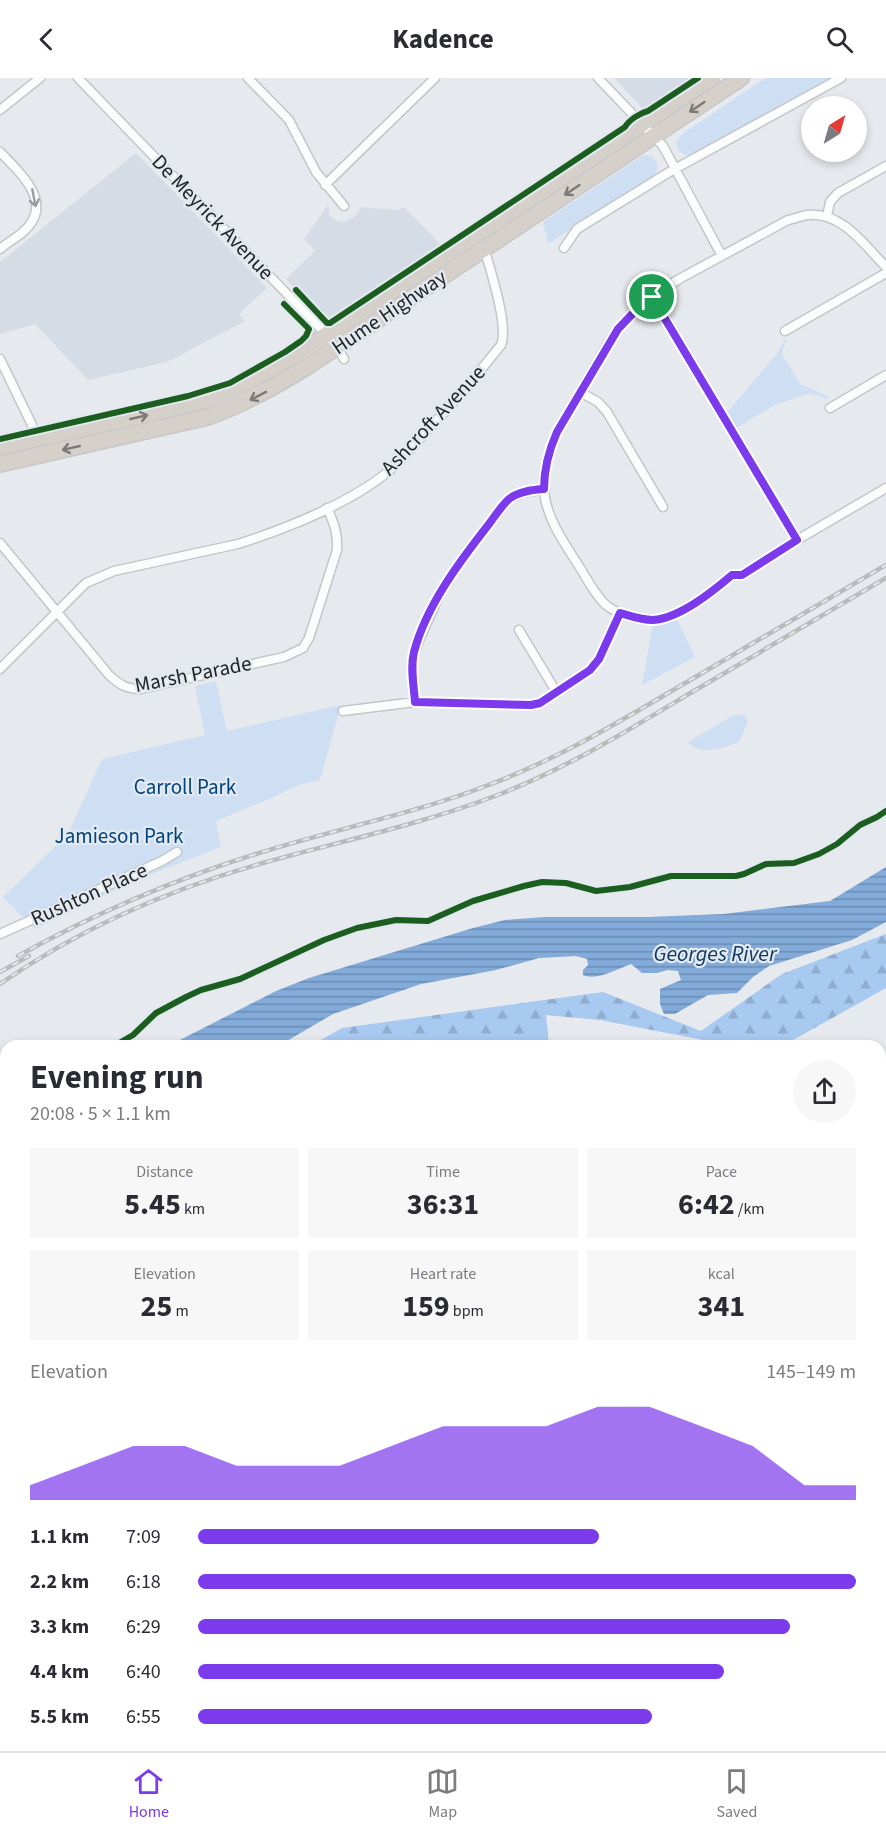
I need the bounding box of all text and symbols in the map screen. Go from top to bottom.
text: Kadence [392,20,494,59]
icon: back [30,23,63,56]
icon: search [823,23,856,56]
north arrow [801,96,867,162]
map controls [801,96,867,162]
one-way arrow [690,101,706,113]
street label: De Meyrick Avenue [145,147,281,287]
one-way arrow [564,184,581,196]
one-way arrow [29,188,40,207]
street label: Hume Highway [325,262,453,362]
pin [626,271,677,322]
icon: arrive [635,280,668,313]
street label: Ashcroft Avenue [374,358,492,482]
one-way arrow [250,390,267,402]
one-way arrow [129,410,148,422]
one-way arrow [62,443,81,455]
street label: Marsh Parade [132,648,254,700]
park label: Carroll Park [134,772,237,802]
park label: Jamieson Park [55,821,184,851]
street label: Rushton Place [26,855,152,933]
water label: Georges River [654,938,778,970]
text: Evening run [30,1054,204,1101]
button: share [793,1060,856,1123]
text: 20:08 · 5 × 1.1 km [30,1100,171,1128]
text: Distance [136,1161,193,1183]
text: Time [426,1161,460,1183]
text: Pace [706,1161,737,1183]
text: 5.45 [124,1183,181,1226]
text: 36:31 [407,1183,479,1226]
text: 6:42 [678,1183,735,1226]
text: km [181,1198,205,1220]
text: /km [735,1198,765,1220]
text: Elevation [134,1263,196,1285]
text: Heart rate [410,1263,476,1285]
text: kcal [708,1263,735,1285]
text: 25 [141,1285,172,1328]
text: 159 [402,1285,450,1328]
text: 341 [698,1285,745,1328]
text: m [172,1300,189,1322]
text: bpm [450,1300,484,1322]
text: Elevation [30,1358,108,1386]
text: 145–149 m [766,1358,856,1386]
text: 1.1 km [30,1523,89,1551]
text: 7:09 [126,1523,161,1551]
text: 2.2 km [30,1568,89,1596]
text: 6:18 [126,1568,161,1596]
text: 3.3 km [30,1613,89,1641]
text: 6:29 [126,1613,161,1641]
text: 4.4 km [30,1658,89,1686]
text: 6:40 [126,1658,161,1686]
text: 5.5 km [30,1703,89,1731]
text: 6:55 [126,1703,161,1731]
tab: Home [129,1765,169,1823]
tab: Map [426,1765,459,1823]
tab: Saved [717,1765,757,1823]

